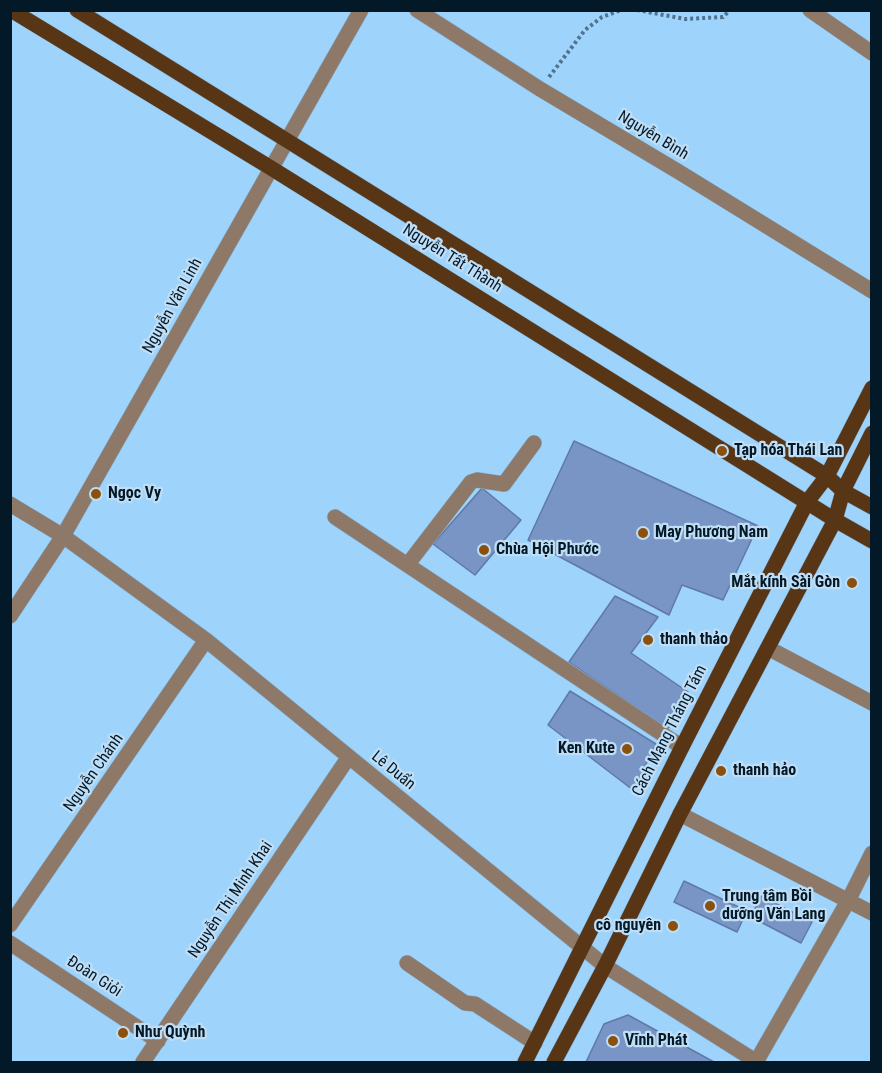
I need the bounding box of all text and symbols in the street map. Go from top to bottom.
street label: Nguyễn Bình [614,107,692,165]
street label: Nguyễn Tất Thành [399,221,505,297]
street label: Nguyễn Văn Linh [139,255,207,357]
place label: Tạp hóa Thái Lan [734,441,842,461]
marker: Tạp hóa Thái Lan [715,444,729,458]
place label: Ngọc Vy [108,484,161,504]
marker: Ngọc Vy [89,487,103,501]
place label: May Phương Nam [655,523,768,543]
marker: May Phương Nam [636,526,650,540]
place label: Chùa Hội Phước [496,540,599,560]
marker: Chùa Hội Phước [477,543,491,557]
place label: Mắt kính Sài Gòn [731,573,840,593]
marker: Mắt kính Sài Gòn [845,576,859,590]
place label: thanh thảo [660,630,728,650]
marker: thanh thảo [641,633,655,647]
street label: Cách Mạng Tháng Tám [629,662,711,800]
street label: Nguyễn Chánh [60,730,128,816]
place label: Ken Kute [558,739,615,759]
marker: Ken Kute [620,742,634,756]
street label: Lê Duẩn [367,747,419,795]
place label: thanh hảo [733,761,796,781]
marker: thanh hảo [714,764,728,778]
street label: Nguyễn Thị Minh Khai [185,838,277,962]
place label: Trung tâm Bồi dưỡng Văn Lang [722,887,826,925]
marker: Trung tâm Bồi dưỡng Văn Lang [703,899,717,913]
place label: cô nguyên [596,916,661,936]
marker: cô nguyên [666,919,680,933]
street label: Đoàn Giỏi [63,952,125,1002]
place label: Như Quỳnh [135,1023,205,1043]
marker: Như Quỳnh [116,1026,130,1040]
place label: Vĩnh Phát [625,1031,687,1051]
marker: Vĩnh Phát [606,1034,620,1048]

